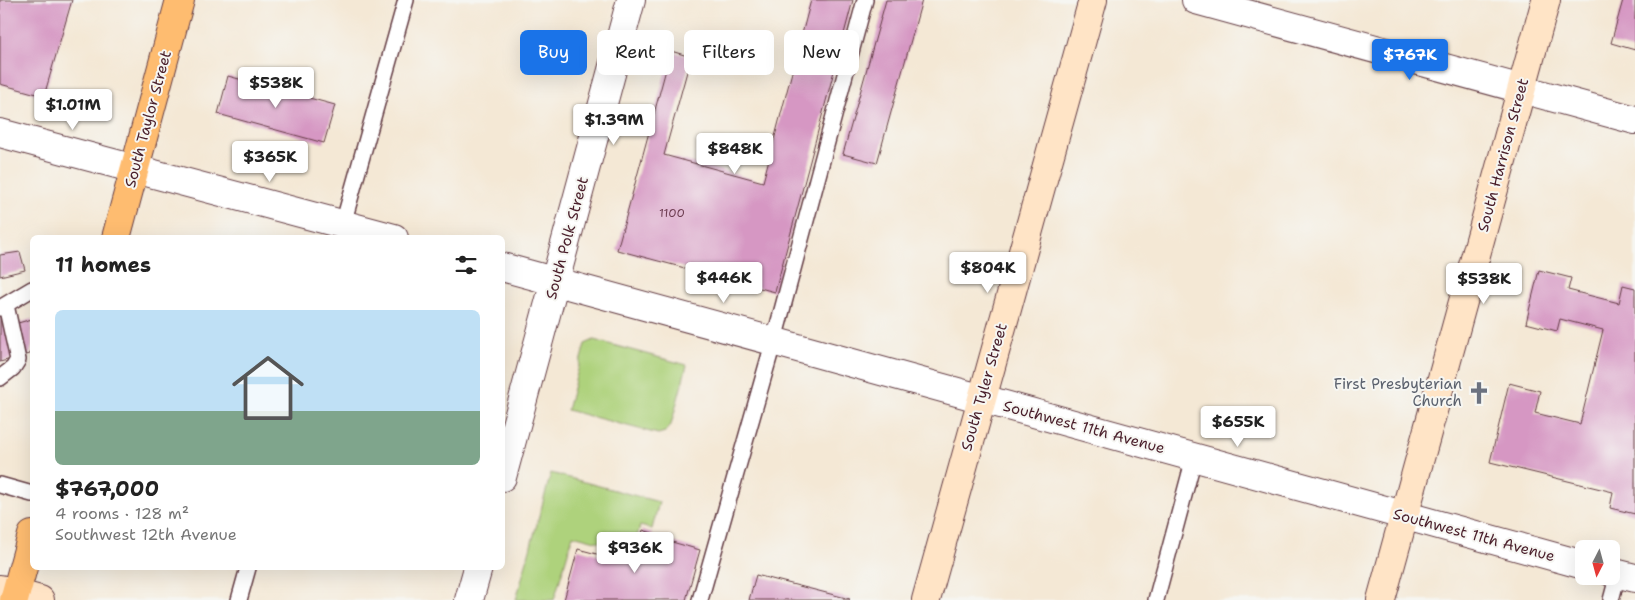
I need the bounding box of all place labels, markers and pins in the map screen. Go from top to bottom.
pin: $767K [1375,38,1445,81]
pin: $538K [241,66,311,109]
pin: $1.01M [32,88,114,131]
pin: $1.39M [573,104,655,146]
pin: $848K [700,132,770,175]
pin: $365K [235,140,305,183]
pin: $804K [953,252,1023,294]
pin: $446K [689,262,759,304]
pin: $538K [1449,262,1519,305]
place label: First Presbyterian Church [1334,374,1462,411]
church icon: First Presbyterian Church [1466,380,1492,406]
pin: $655K [1203,406,1273,448]
pin: $936K [600,532,670,574]

